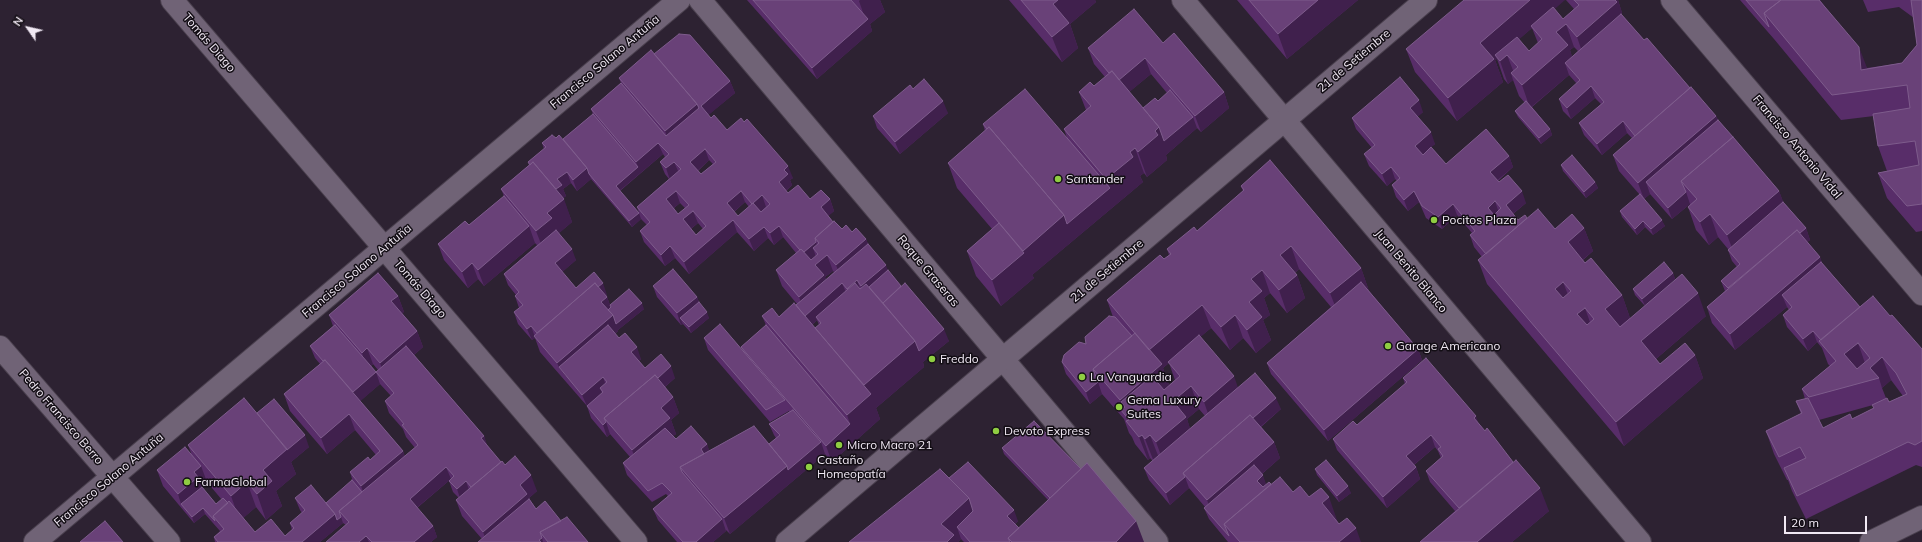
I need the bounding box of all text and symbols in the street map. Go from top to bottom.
north arrow [8,8,48,48]
street label: Tomás Diago [180,11,238,75]
street label: Francisco Solano Antuña [547,12,663,112]
text: N [10,14,26,29]
street label: 21 de Setiembre [1315,26,1393,96]
street label: Francisco Antonio Vidal [1749,92,1845,202]
place label: Santander [1066,172,1124,186]
marker: Santander [1053,174,1063,184]
place label: Pocitos Plaza [1442,213,1517,227]
marker: Pocitos Plaza [1429,215,1439,225]
street label: Francisco Solano Antuña [299,221,415,321]
street label: Juan Benito Blanco [1372,226,1450,316]
street label: Roque Graseras [894,232,962,310]
street label: 21 de Setiembre [1068,236,1146,306]
street label: Tomás Diago [391,257,449,321]
place label: Garage Americano [1396,339,1500,353]
marker: Garage Americano [1383,341,1393,351]
place label: Freddo [940,352,979,366]
marker: Freddo [927,354,937,364]
street label: Pedro Francisco Berro [16,366,106,468]
place label: La Vanguardia [1090,370,1172,384]
marker: La Vanguardia [1077,372,1087,382]
place label: Gema Luxury Suites [1127,393,1201,421]
marker: Gema Luxury Suites [1114,402,1124,412]
place label: Devoto Express [1004,424,1090,438]
marker: Devoto Express [991,426,1001,436]
street label: Francisco Solano Antuña [51,430,167,530]
place label: Micro Macro 21 [847,438,932,452]
marker: Micro Macro 21 [834,440,844,450]
place label: Castaño Homeopatía [817,453,886,481]
marker: Castaño Homeopatía [804,462,814,472]
place label: FarmaGlobal [195,475,267,489]
marker: FarmaGlobal [182,477,192,487]
scale bar [1786,508,1869,534]
text: 20 m [1791,515,1819,530]

